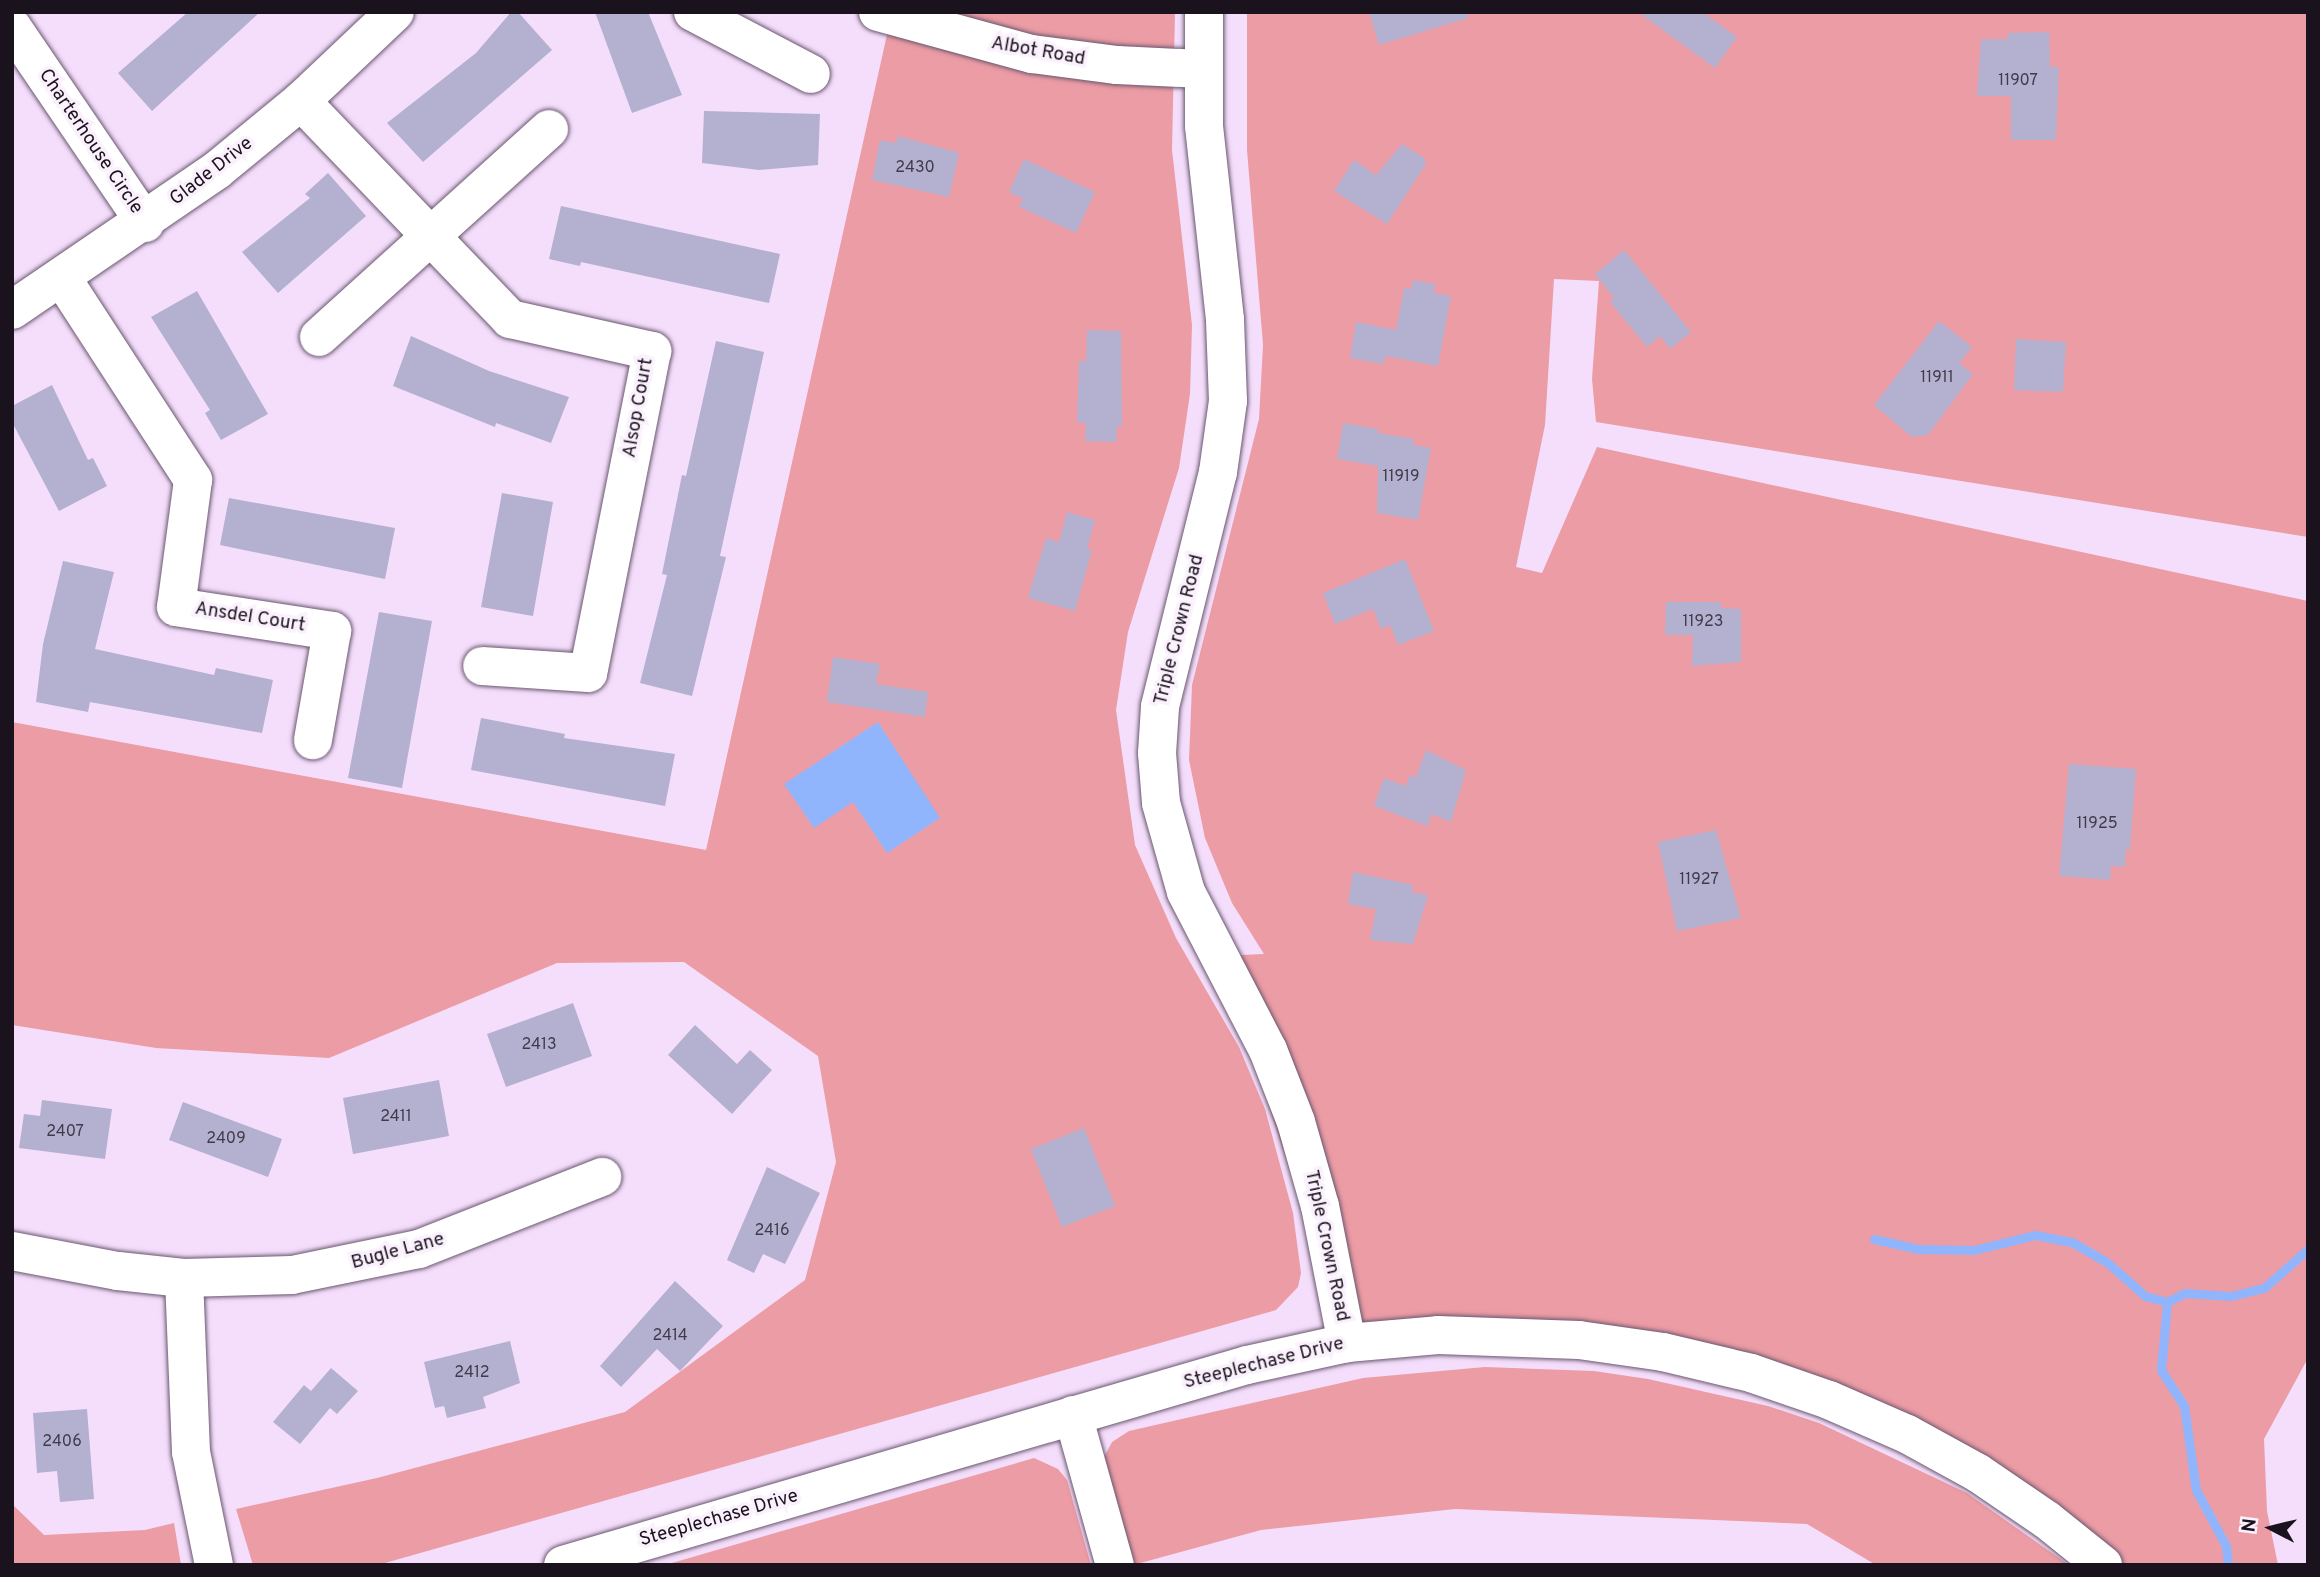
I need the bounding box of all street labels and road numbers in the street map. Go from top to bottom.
street label: Albot Road [989,33,1087,71]
street label: Charterhouse Circle [33,65,147,219]
street label: Glade Drive [166,133,258,211]
street label: Alsop Court [619,356,659,460]
street label: Triple Crown Road [1150,552,1210,708]
street label: Ansdel Court [193,598,307,638]
street label: Triple Crown Road [1299,1168,1353,1324]
street label: Bugle Lane [349,1229,447,1275]
street label: Steeplechase Drive [1182,1333,1346,1395]
street label: Steeplechase Drive [637,1485,801,1553]

